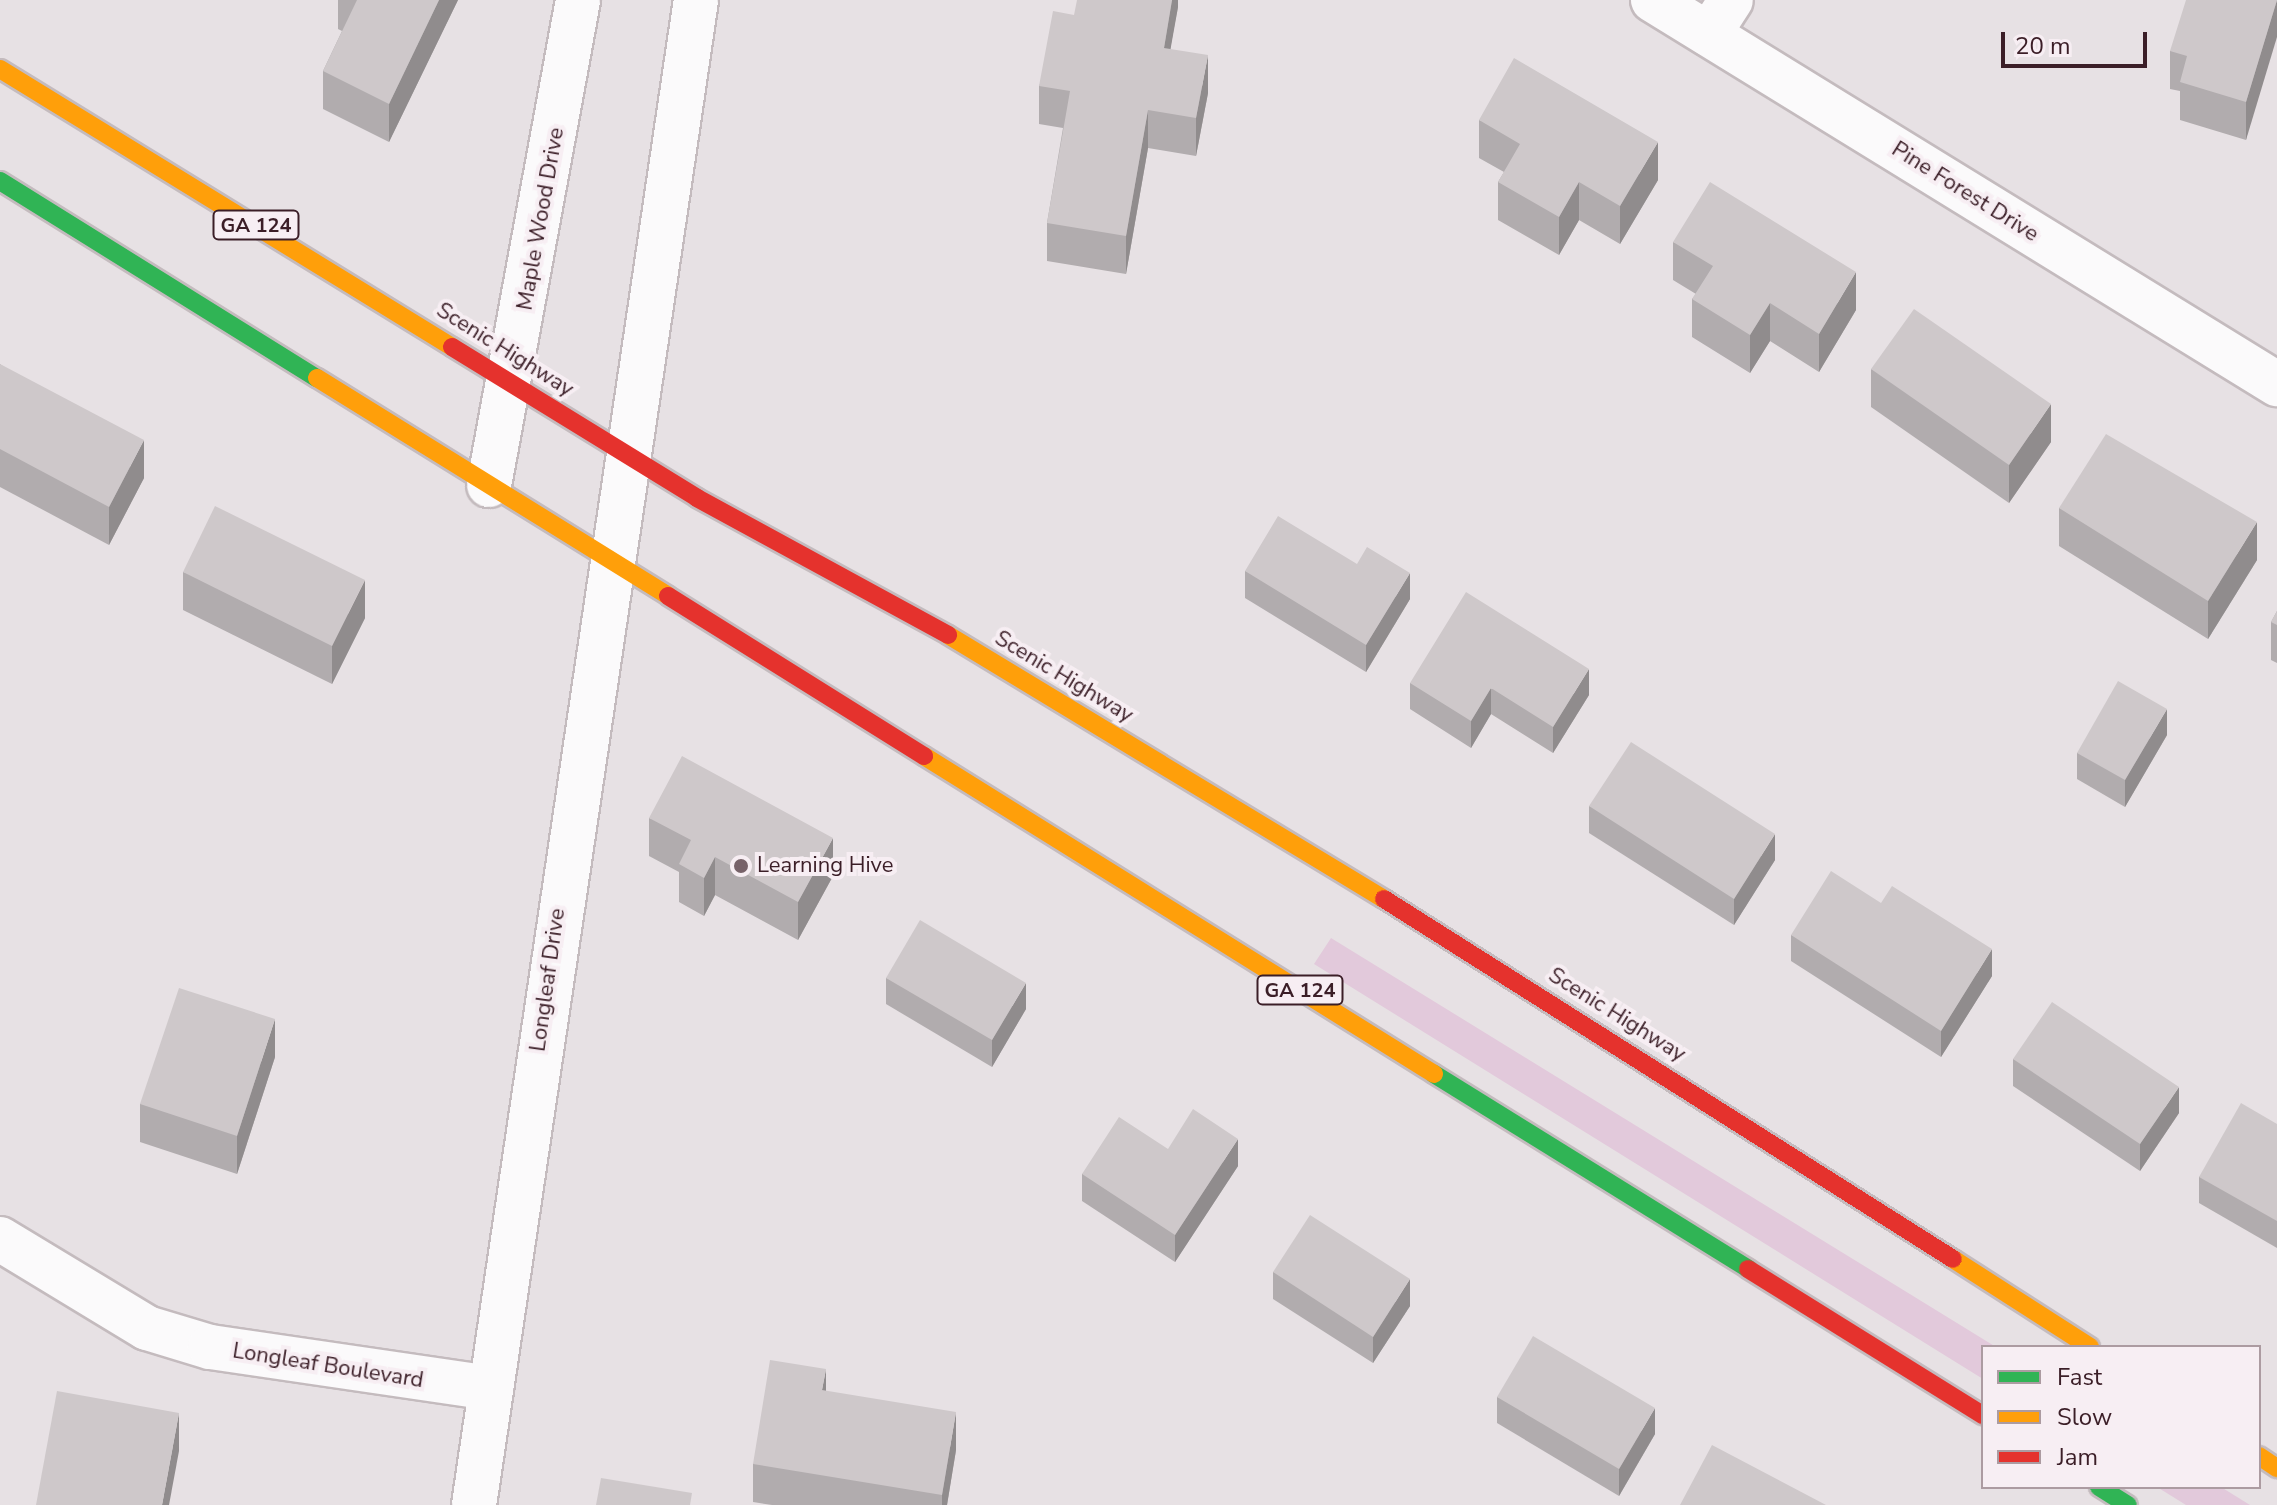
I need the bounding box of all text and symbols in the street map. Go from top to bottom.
scale bar [2005,16,2151,66]
text: 20 m [2015,30,2071,62]
street label: Maple Wood Drive [512,126,570,312]
street label: Pine Forest Drive [1887,136,2043,248]
road number: GA 124 [212,209,300,241]
street label: Scenic Highway [431,297,579,403]
street label: Scenic Highway [990,625,1138,729]
place label: Learning Hive [757,853,893,879]
marker: Learning Hive [732,857,750,875]
street label: Longleaf Drive [525,907,571,1053]
street label: Scenic Highway [1543,962,1691,1068]
road number: GA 124 [1256,974,1344,1006]
street label: Longleaf Boulevard [231,1338,425,1394]
legend [1981,1345,2261,1489]
text: Fast [2057,1361,2102,1393]
text: Slow [2057,1401,2112,1433]
text: Jam [2057,1441,2098,1473]

